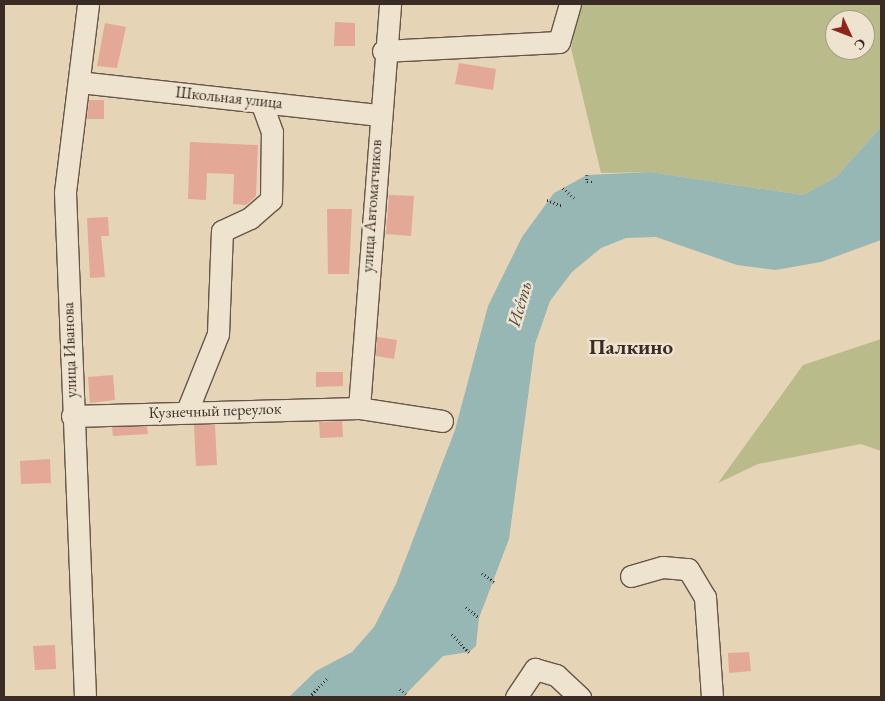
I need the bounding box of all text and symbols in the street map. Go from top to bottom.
north arrow [825,10,875,60]
text: С [850,35,870,54]
street label: Школьная улица [174,83,284,113]
street label: улица Автоматчиков [358,139,386,273]
water label: Исе́ть [503,279,537,329]
street label: улица Иванова [59,302,81,398]
district label: Палкино [589,334,673,360]
street label: Кузнечный переулок [148,399,282,423]

